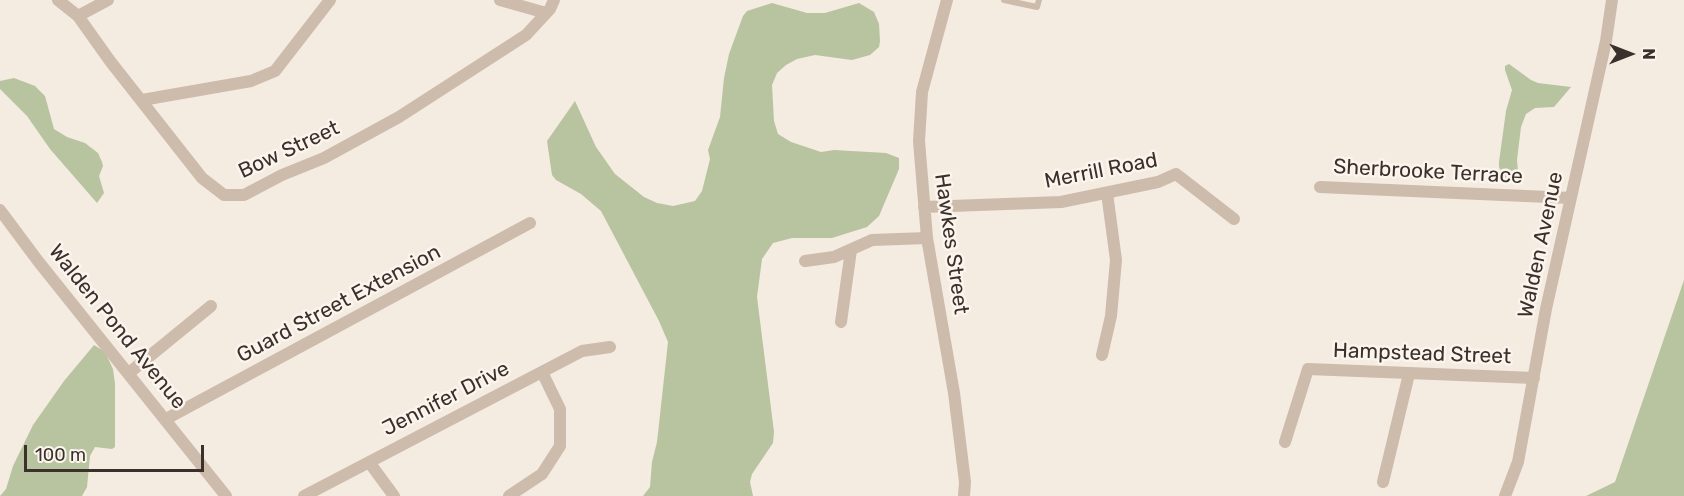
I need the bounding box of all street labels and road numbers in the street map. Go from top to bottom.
street label: Bow Street [235,116,343,184]
street label: Merrill Road [1042,148,1160,194]
street label: Sherbrooke Terrace [1333,154,1523,190]
street label: Walden Avenue [1513,170,1569,320]
street label: Hawkes Street [929,172,973,316]
street label: Walden Pond Avenue [43,240,191,414]
street label: Guard Street Extension [233,240,445,368]
street label: Hampstead Street [1332,338,1512,370]
street label: Jennifer Drive [378,356,514,442]

